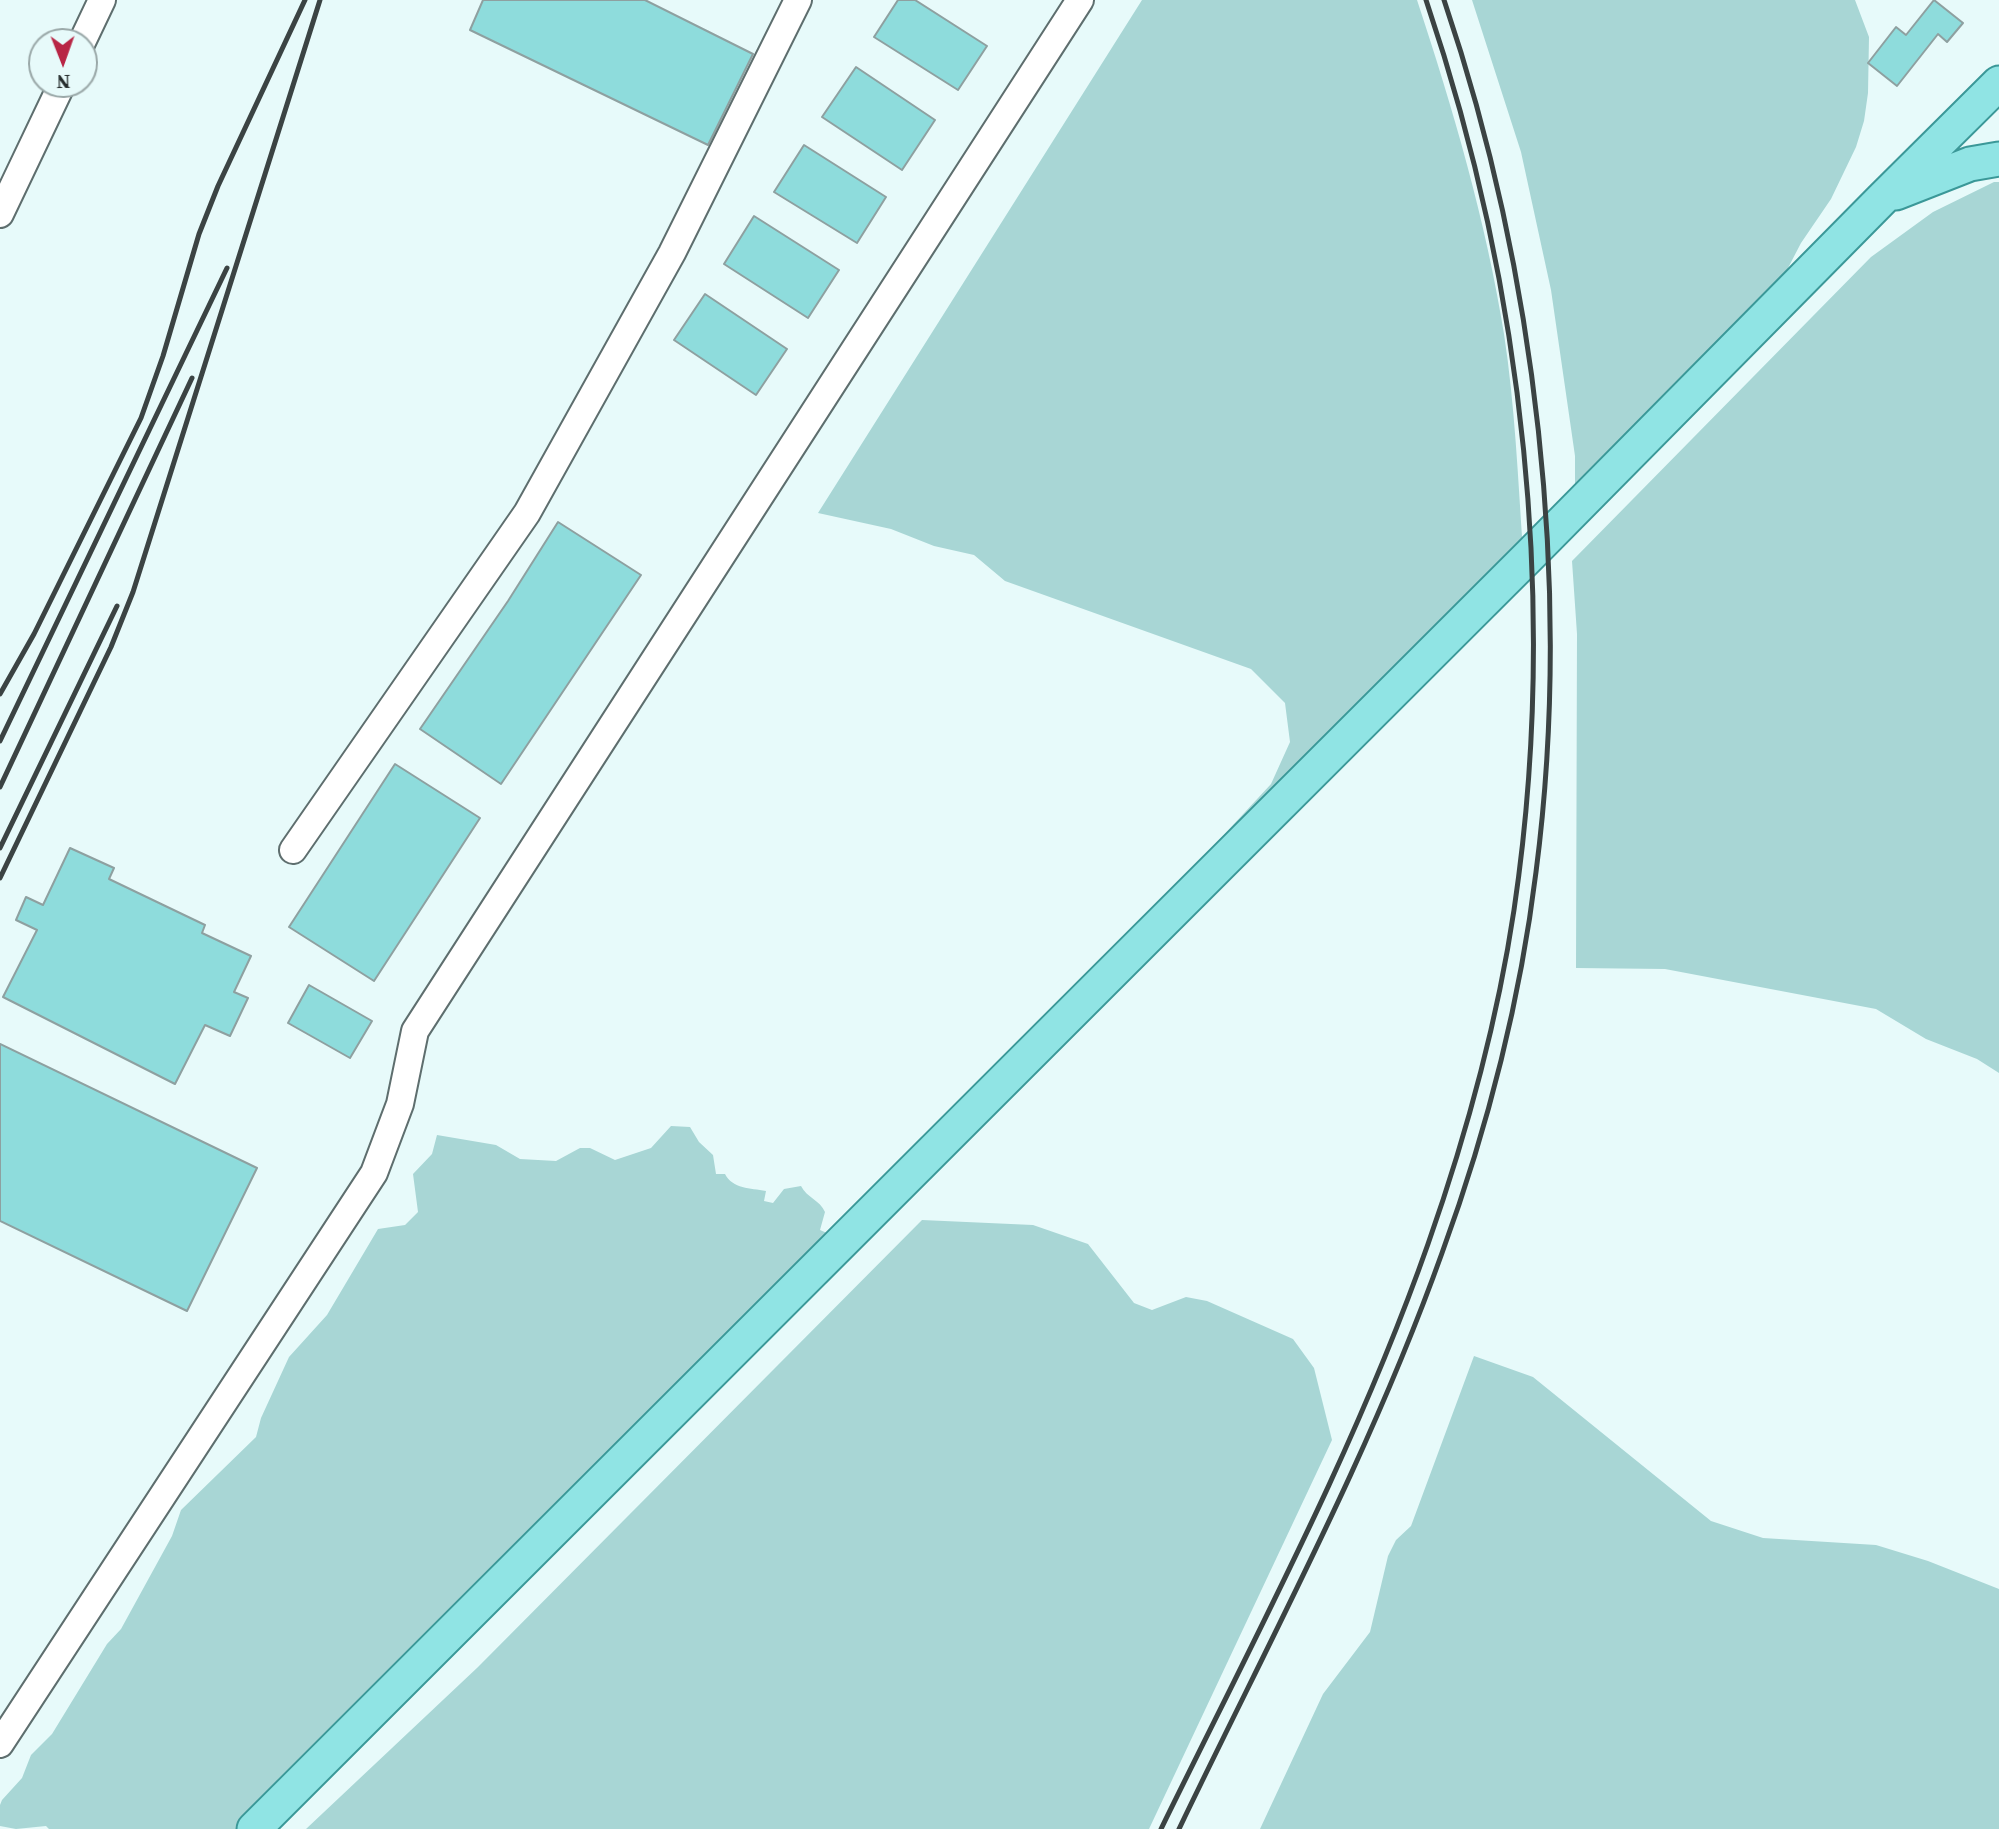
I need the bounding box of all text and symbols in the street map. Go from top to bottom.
north arrow [28,28,98,98]
text: N [56,69,70,95]

